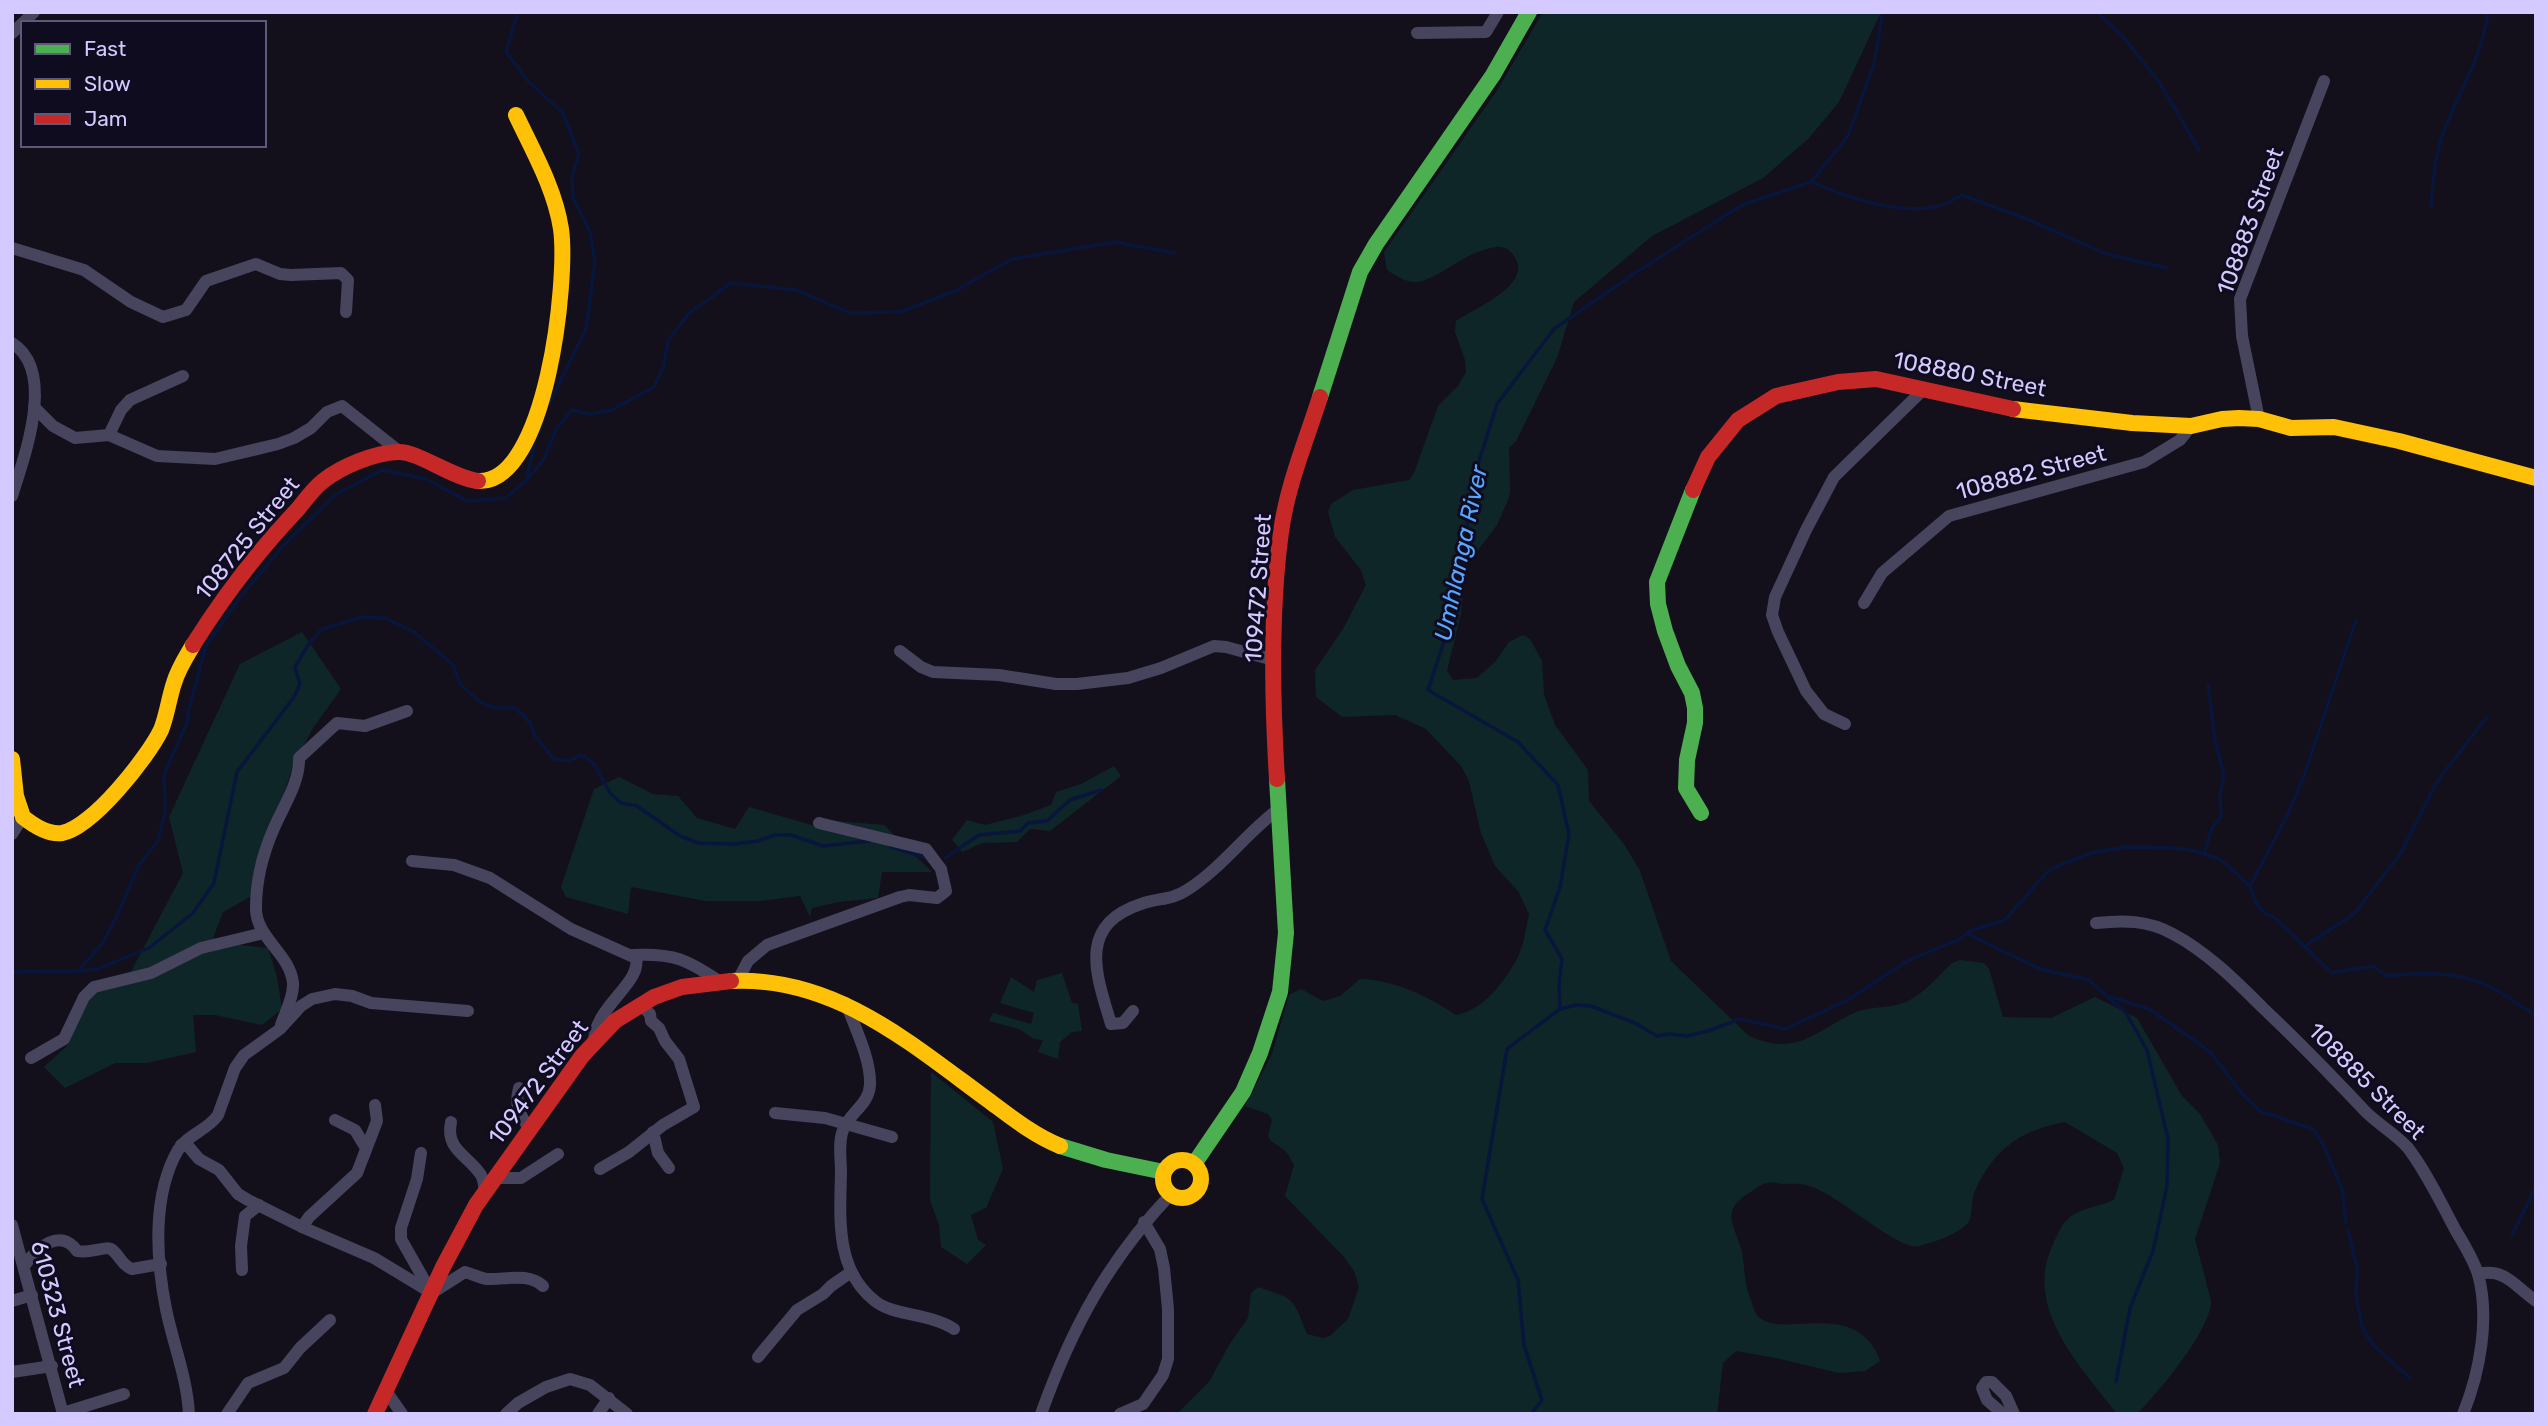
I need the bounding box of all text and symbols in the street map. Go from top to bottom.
legend [21,21,266,147]
text: Fast [84,36,126,61]
text: Slow [84,71,131,96]
text: Jam [84,106,128,131]
street label: 108883 Street [2210,144,2290,298]
street label: 108880 Street [1891,345,2049,403]
street label: 108882 Street [1953,439,2109,505]
water label: Umhlanga River [1429,462,1493,643]
street label: 108725 Street [189,471,305,605]
street label: 109472 Street [1239,513,1277,663]
street label: 109472 Street [482,1014,594,1150]
street label: 108885 Street [2303,1017,2431,1145]
street label: 610323 Street [25,1237,91,1391]

